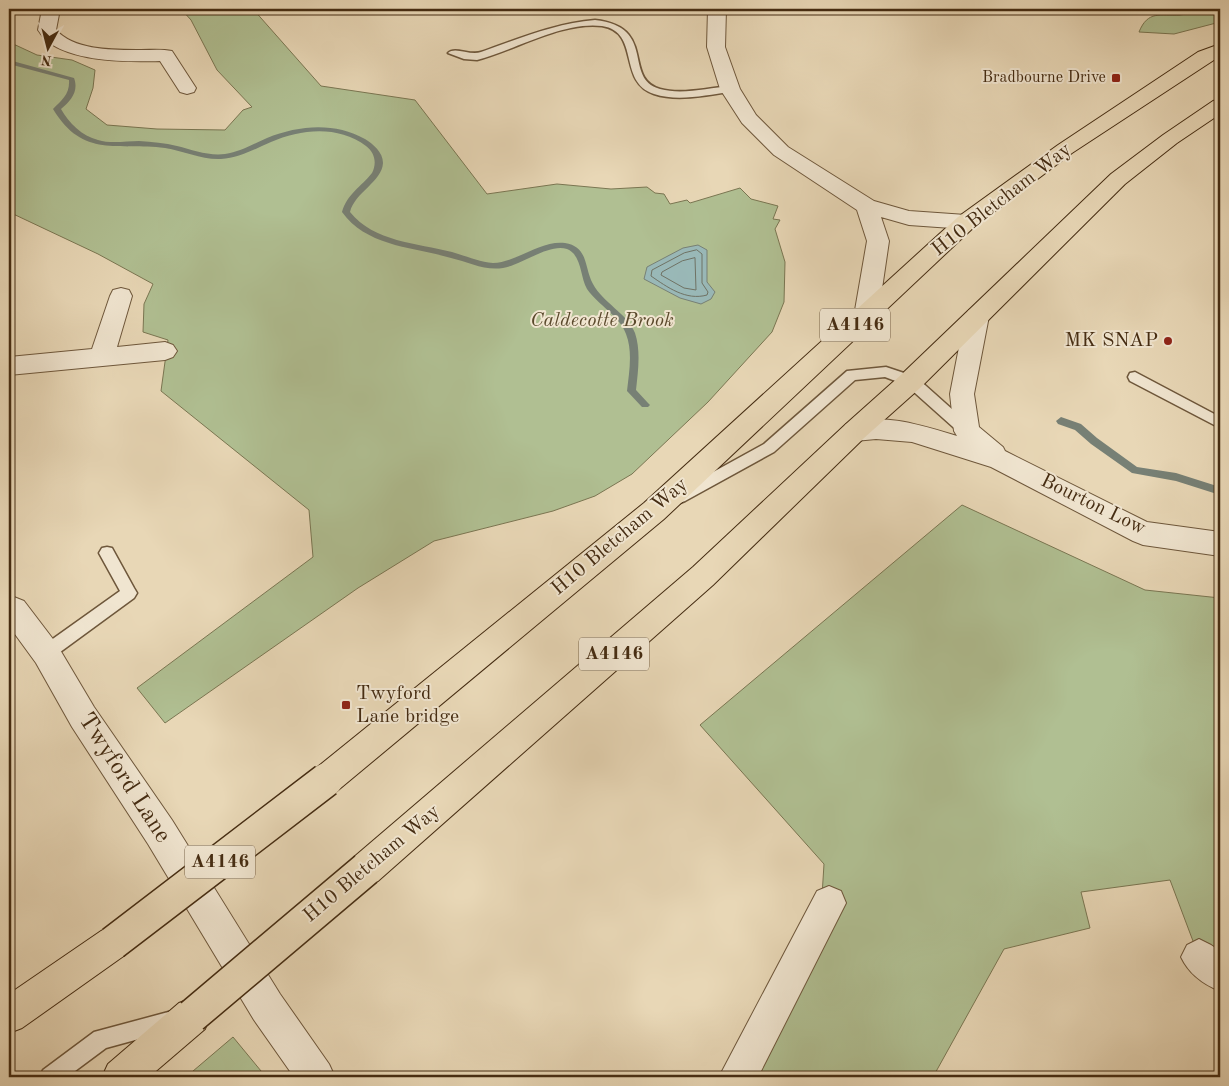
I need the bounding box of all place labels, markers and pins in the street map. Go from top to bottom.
place label: Bradbourne Drive [982,70,1106,86]
marker: Bradbourne Drive [1110,72,1122,84]
place label: MK SNAP [1064,331,1158,351]
marker: MK SNAP [1162,335,1174,347]
place label: Twyford Lane bridge [356,684,459,727]
marker: Twyford Lane bridge [340,699,352,711]

